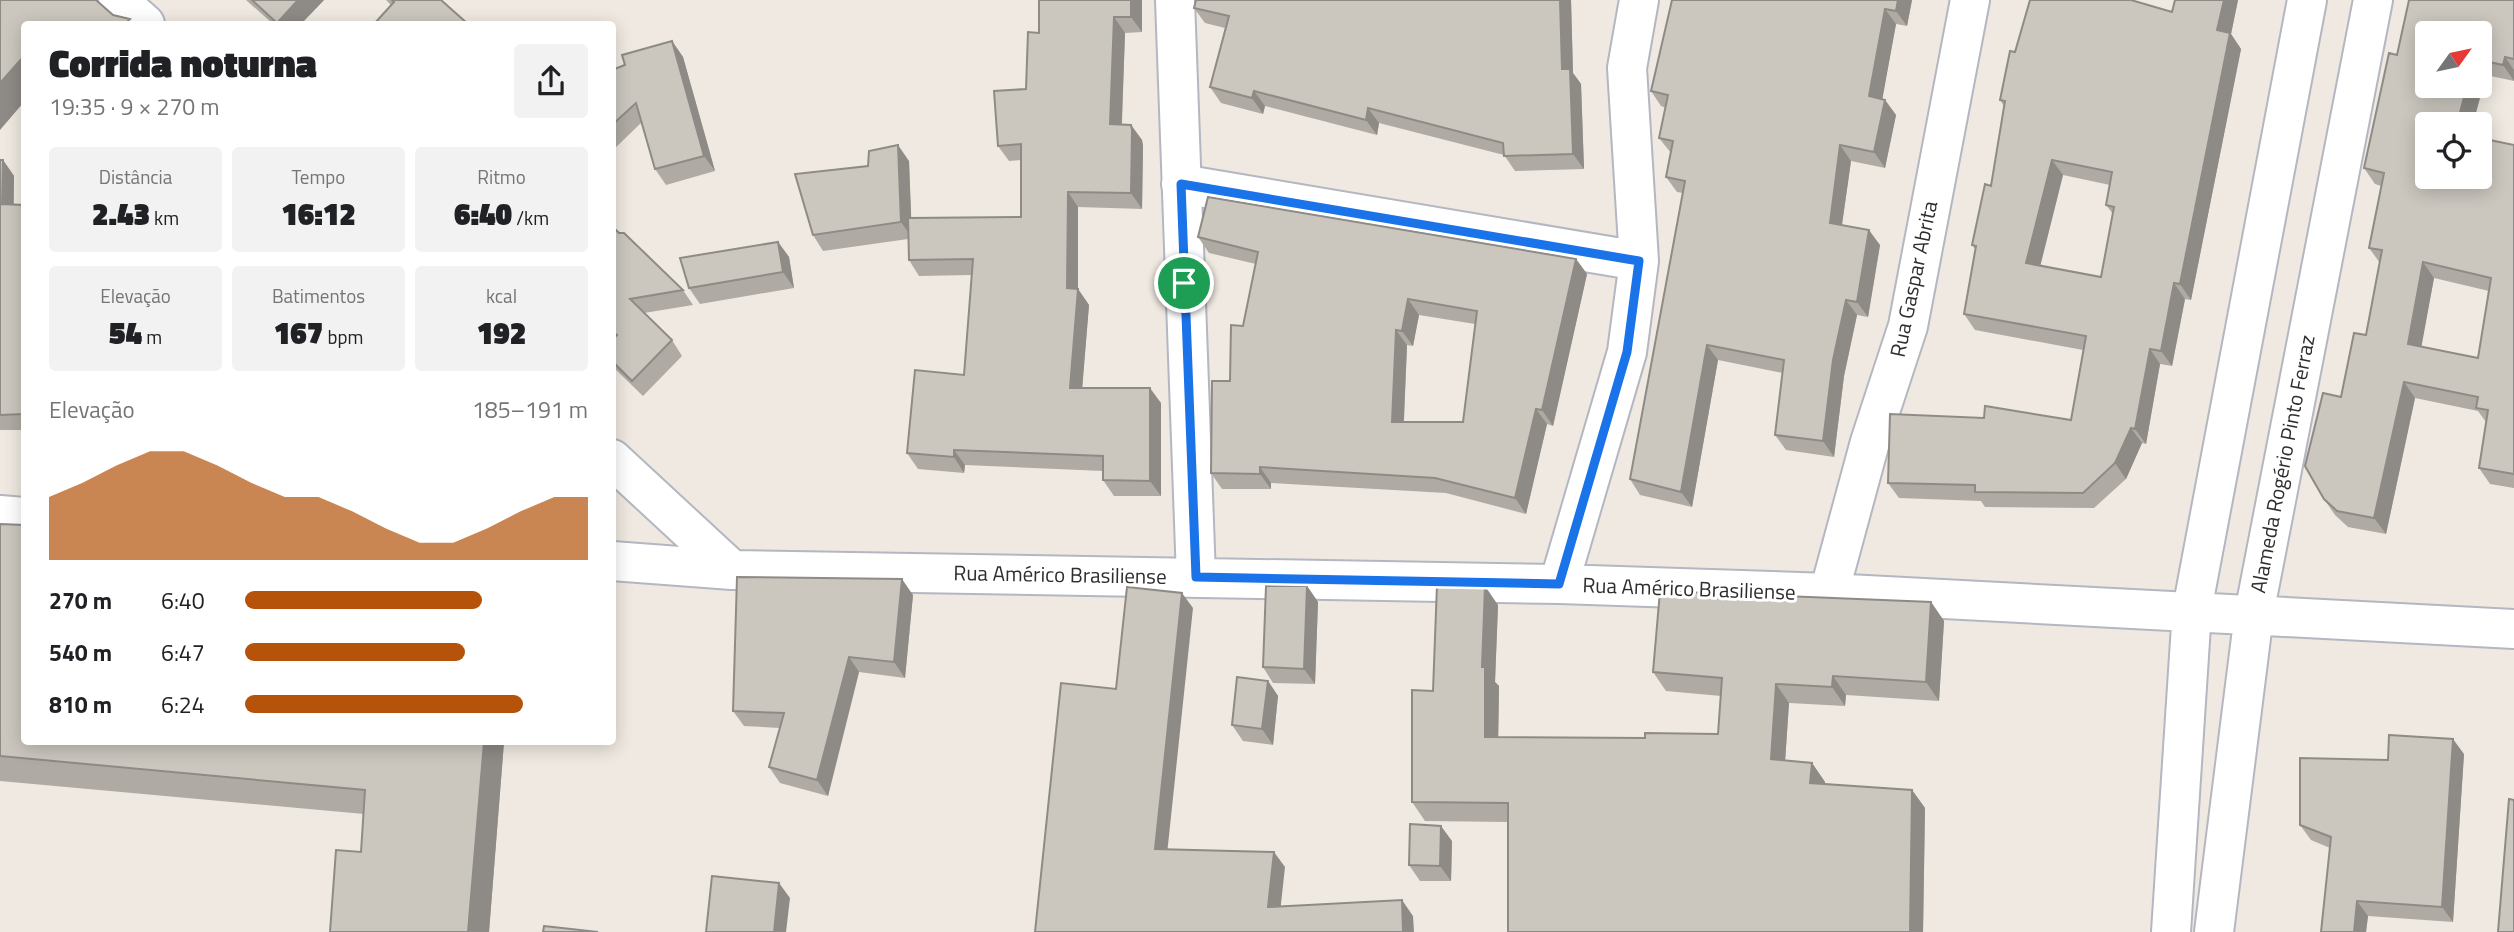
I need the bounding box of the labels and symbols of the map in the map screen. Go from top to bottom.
north arrow [2415,21,2492,98]
street label: Rua Gaspar Abrita [1881,197,1945,360]
pin [1154,253,1214,313]
street label: Alameda Rogério Pinto Ferraz [2241,332,2323,596]
street label: Rua Américo Brasiliense [953,556,1167,592]
street label: Rua Américo Brasiliense [1582,568,1796,608]

